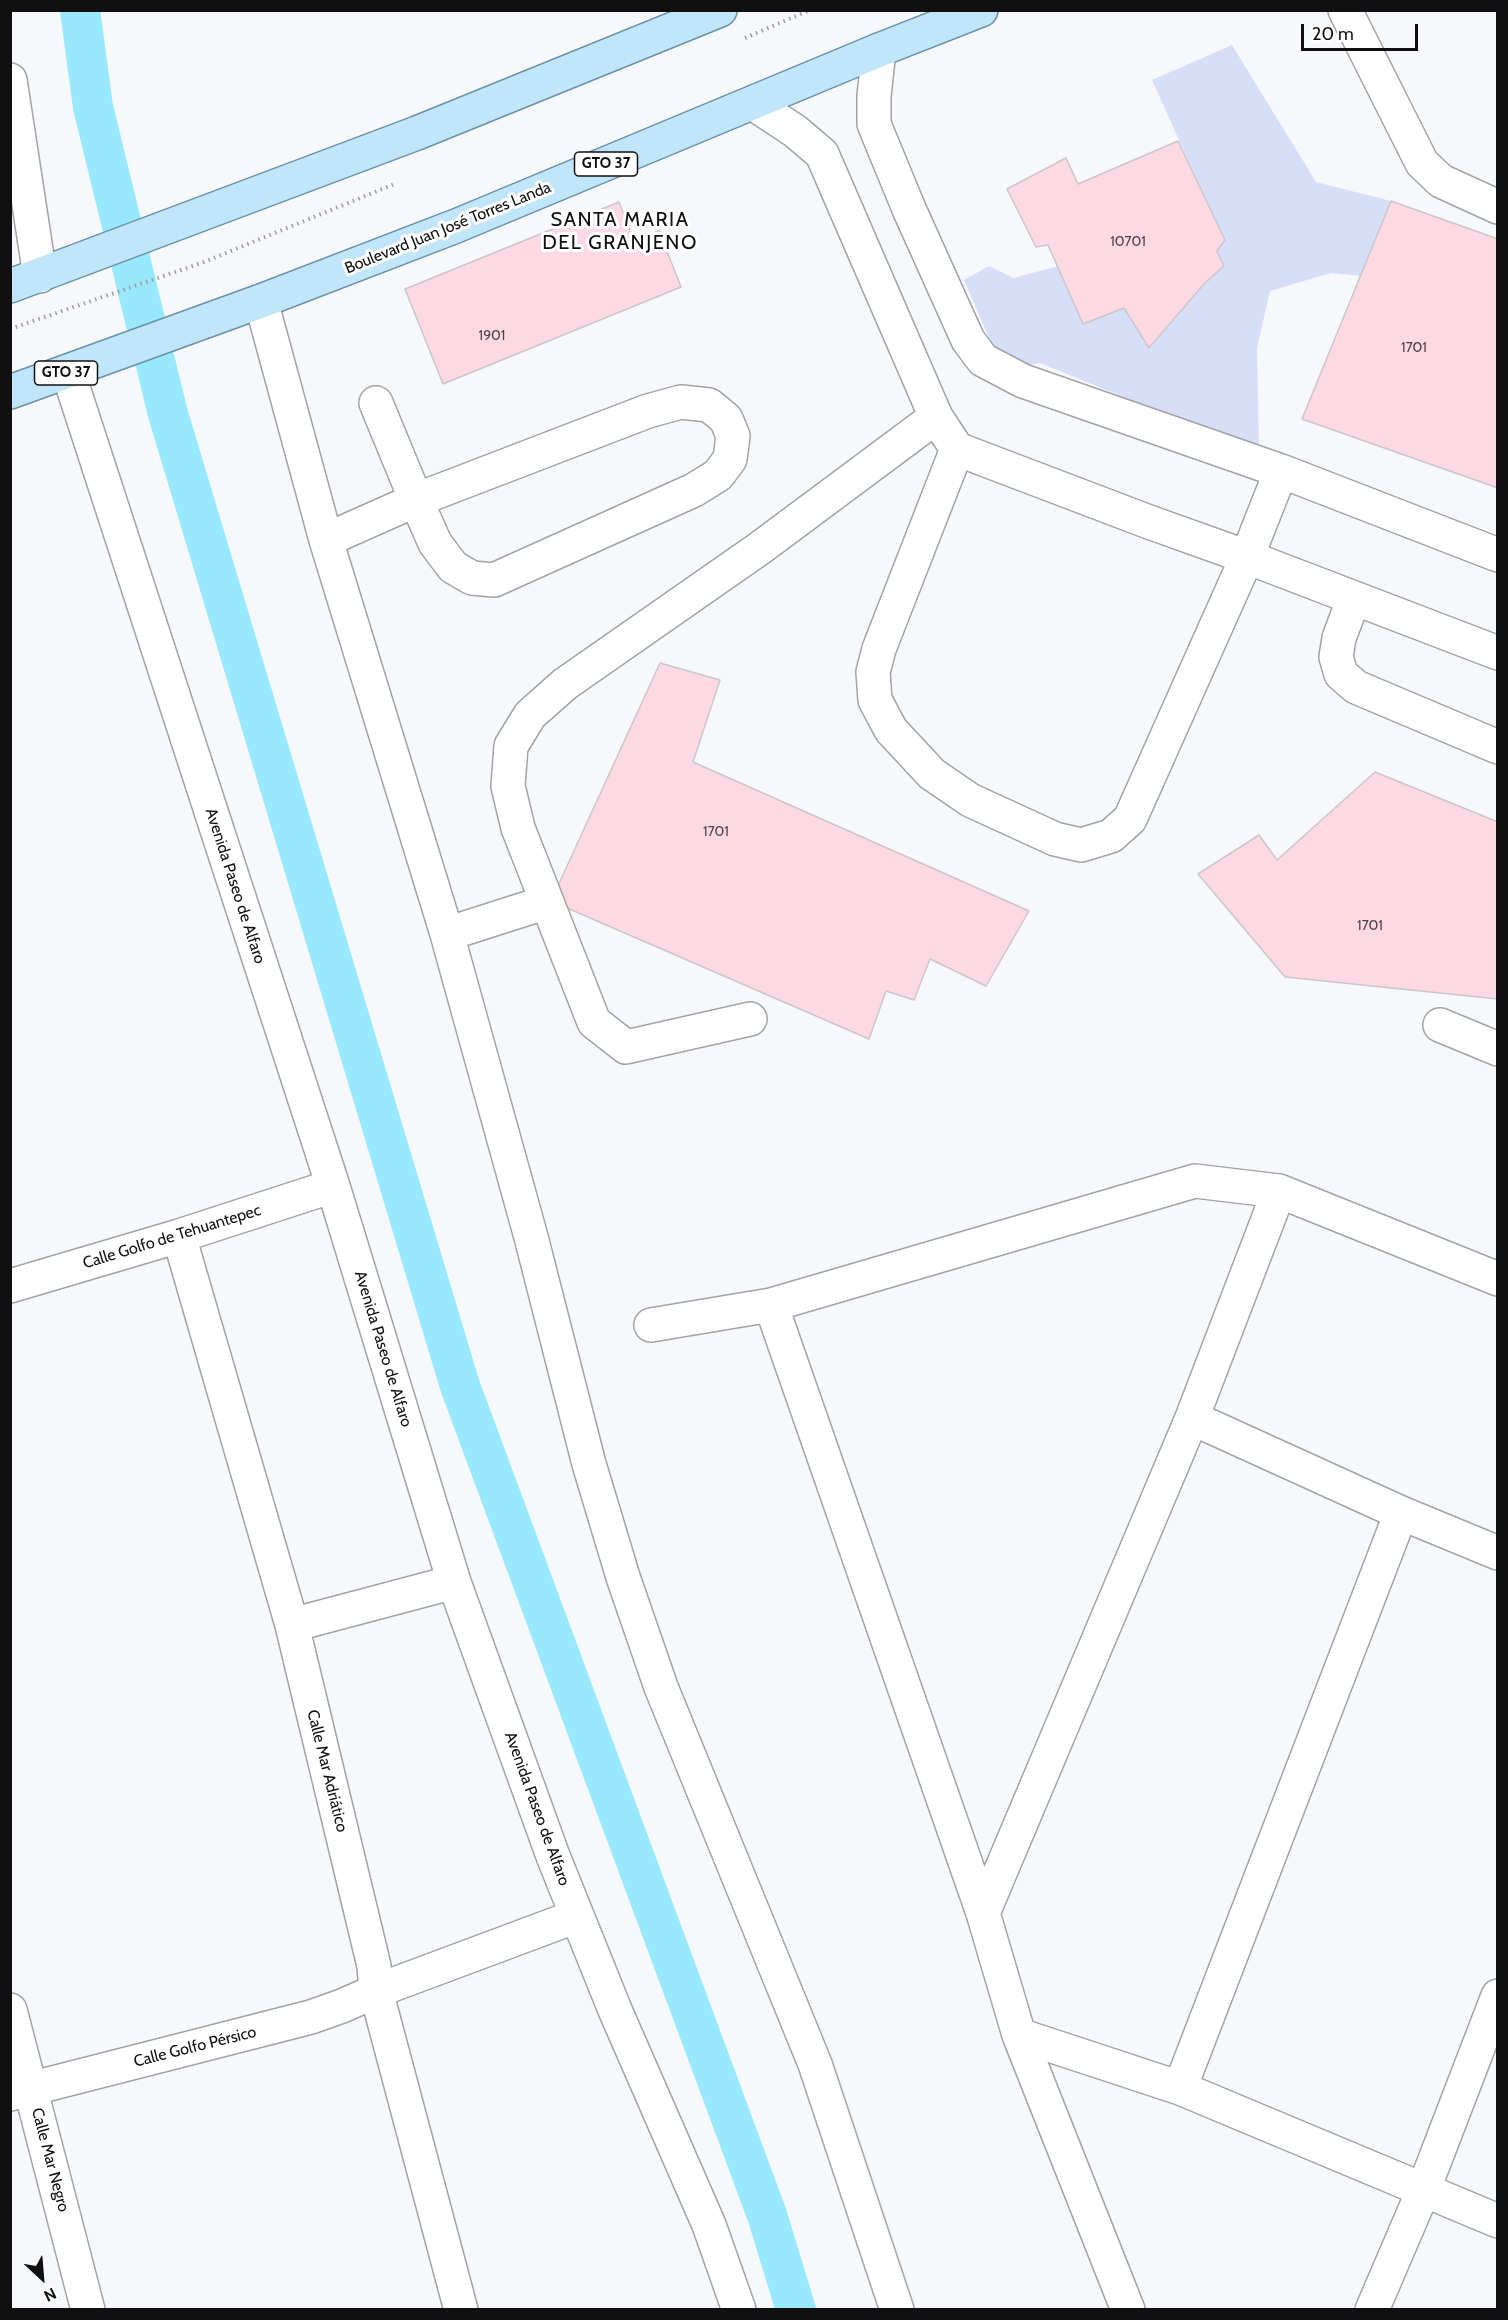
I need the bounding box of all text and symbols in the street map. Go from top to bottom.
scale bar [1304,12,1421,50]
text: 20 m [1312,23,1354,45]
road number: GTO 37 [574,152,638,176]
street label: Boulevard Juan José Torres Landa [342,178,554,278]
district label: SANTA MARIA DEL GRANJENO [542,208,698,255]
house number: 10701 [1110,234,1146,250]
house number: 1901 [479,328,505,344]
house number: 1701 [1401,340,1427,356]
road number: GTO 37 [34,361,98,385]
street label: Avenida Paseo de Alfaro [201,806,269,966]
house number: 1701 [703,824,729,840]
house number: 1701 [1357,918,1383,934]
street label: Calle Golfo de Tehuantepec [81,1201,263,1273]
street label: Avenida Paseo de Alfaro [350,1269,416,1429]
street label: Calle Mar Adriático [303,1708,351,1834]
street label: Avenida Paseo de Alfaro [500,1729,574,1889]
street label: Calle Golfo Pérsico [132,2022,258,2072]
street label: Calle Mar Negro [27,2106,73,2214]
north arrow [12,2248,72,2308]
text: N [41,2284,59,2306]

